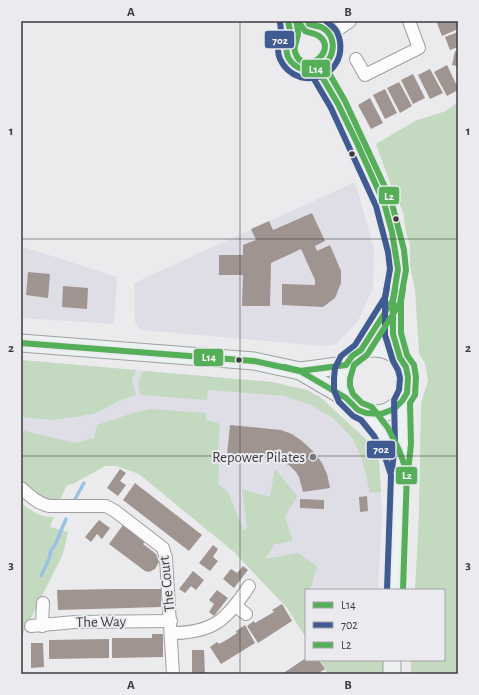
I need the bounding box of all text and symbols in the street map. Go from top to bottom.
text: A [127,6,135,19]
text: B [344,6,352,19]
line badge: 702 [264,30,295,49]
text: 702 [272,35,288,46]
line badge: L14 [301,59,331,78]
text: L14 [309,64,324,75]
text: 1 [9,125,13,138]
text: 1 [466,125,470,138]
unlabelled marker [347,149,357,159]
line badge: L2 [378,186,400,205]
text: L2 [384,191,394,202]
unlabelled marker [391,214,401,224]
text: 2 [8,342,14,355]
text: 2 [465,342,471,355]
line badge: L14 [193,348,224,367]
text: L14 [202,352,217,363]
unlabelled marker [234,355,244,365]
line badge: 702 [366,440,396,459]
text: 702 [373,444,389,455]
place label: Repower Pilates [212,450,305,465]
marker: Repower Pilates [308,452,318,462]
line badge: L2 [395,466,418,485]
text: L2 [402,470,412,481]
street label: The Court [157,555,177,613]
text: 3 [8,559,14,572]
text: 3 [465,559,471,572]
legend [305,589,445,661]
text: L14 [341,599,356,611]
street label: The Way [76,614,127,630]
text: 702 [341,619,358,631]
text: L2 [341,639,352,651]
text: A [127,679,135,692]
text: B [344,679,352,692]

